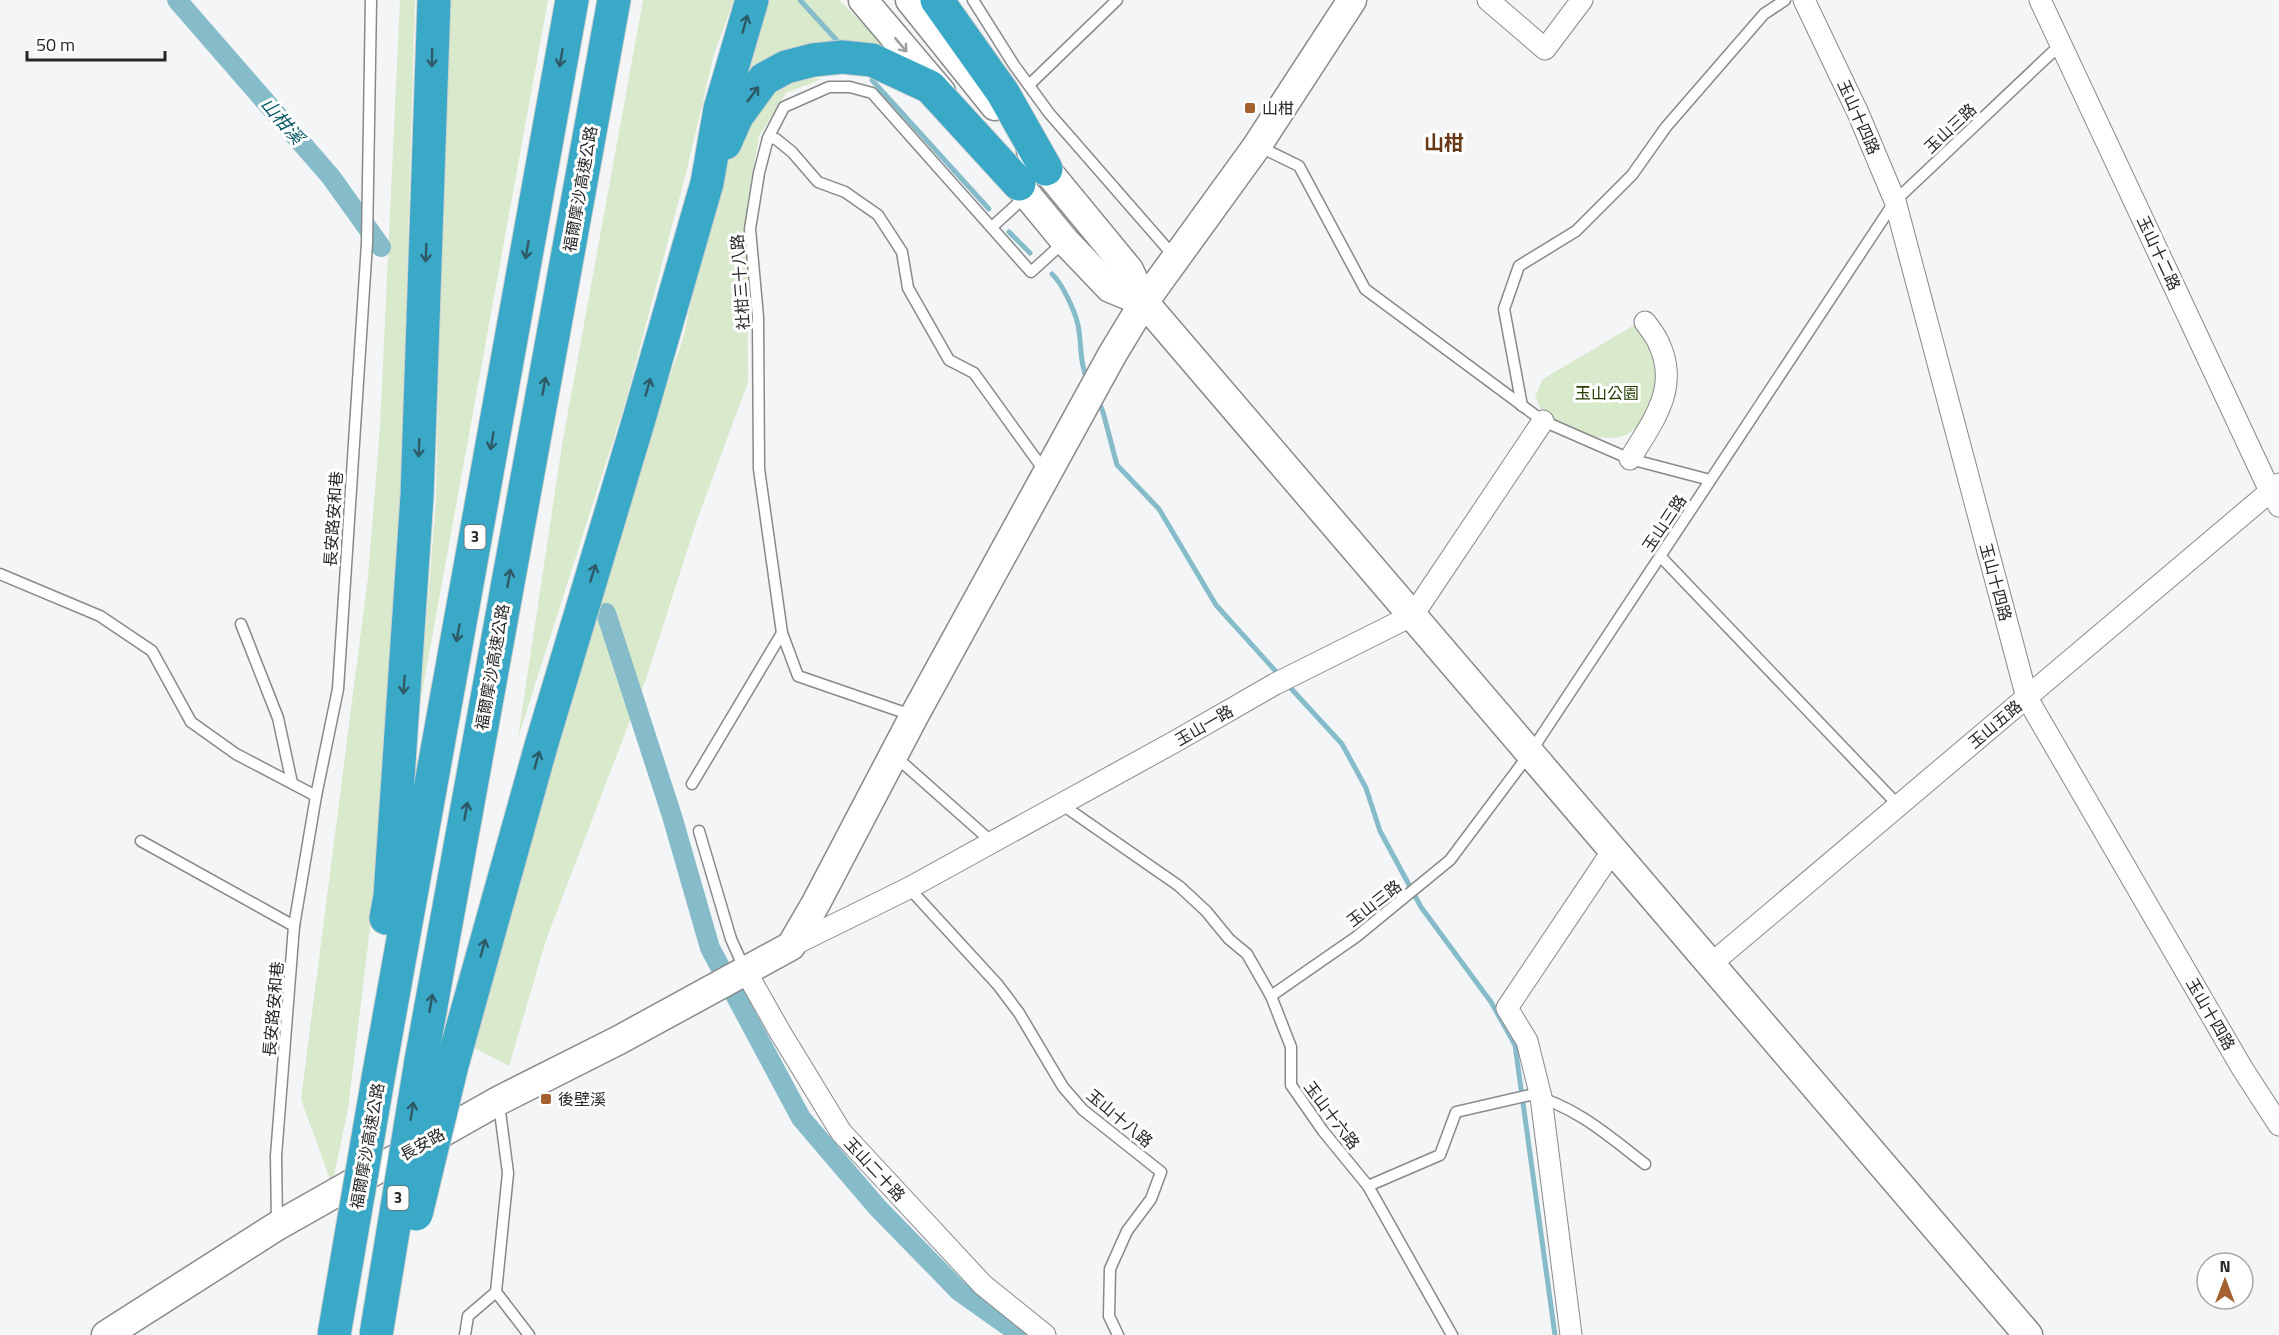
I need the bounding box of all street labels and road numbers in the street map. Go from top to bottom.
street label: 玉山十四路 [1832,76,1886,158]
street label: 玉山三路 [1918,97,1982,159]
street label: 福爾摩沙高速公路 [557,124,603,254]
street label: 玉山十二路 [2131,212,2187,294]
street label: 社柑三十八路 [725,233,755,331]
street label: 長安路安和巷 [318,470,348,568]
street label: 玉山三路 [1636,490,1692,556]
road number: 3 [464,525,486,549]
street label: 玉山十四路 [1974,540,2018,624]
street label: 福爾摩沙高速公路 [469,602,515,732]
street label: 玉山五路 [1963,694,2027,754]
street label: 玉山一路 [1170,699,1238,751]
street label: 玉山三路 [1341,874,1407,932]
street label: 長安路安和巷 [257,960,289,1058]
street label: 玉山十四路 [2181,973,2241,1055]
street label: 玉山十六路 [1298,1076,1366,1154]
street label: 福爾摩沙高速公路 [344,1081,390,1211]
street label: 玉山十八路 [1082,1083,1158,1153]
street label: 長安路 [395,1122,449,1166]
street label: 玉山二十路 [839,1132,911,1206]
road number: 3 [388,1186,408,1210]

